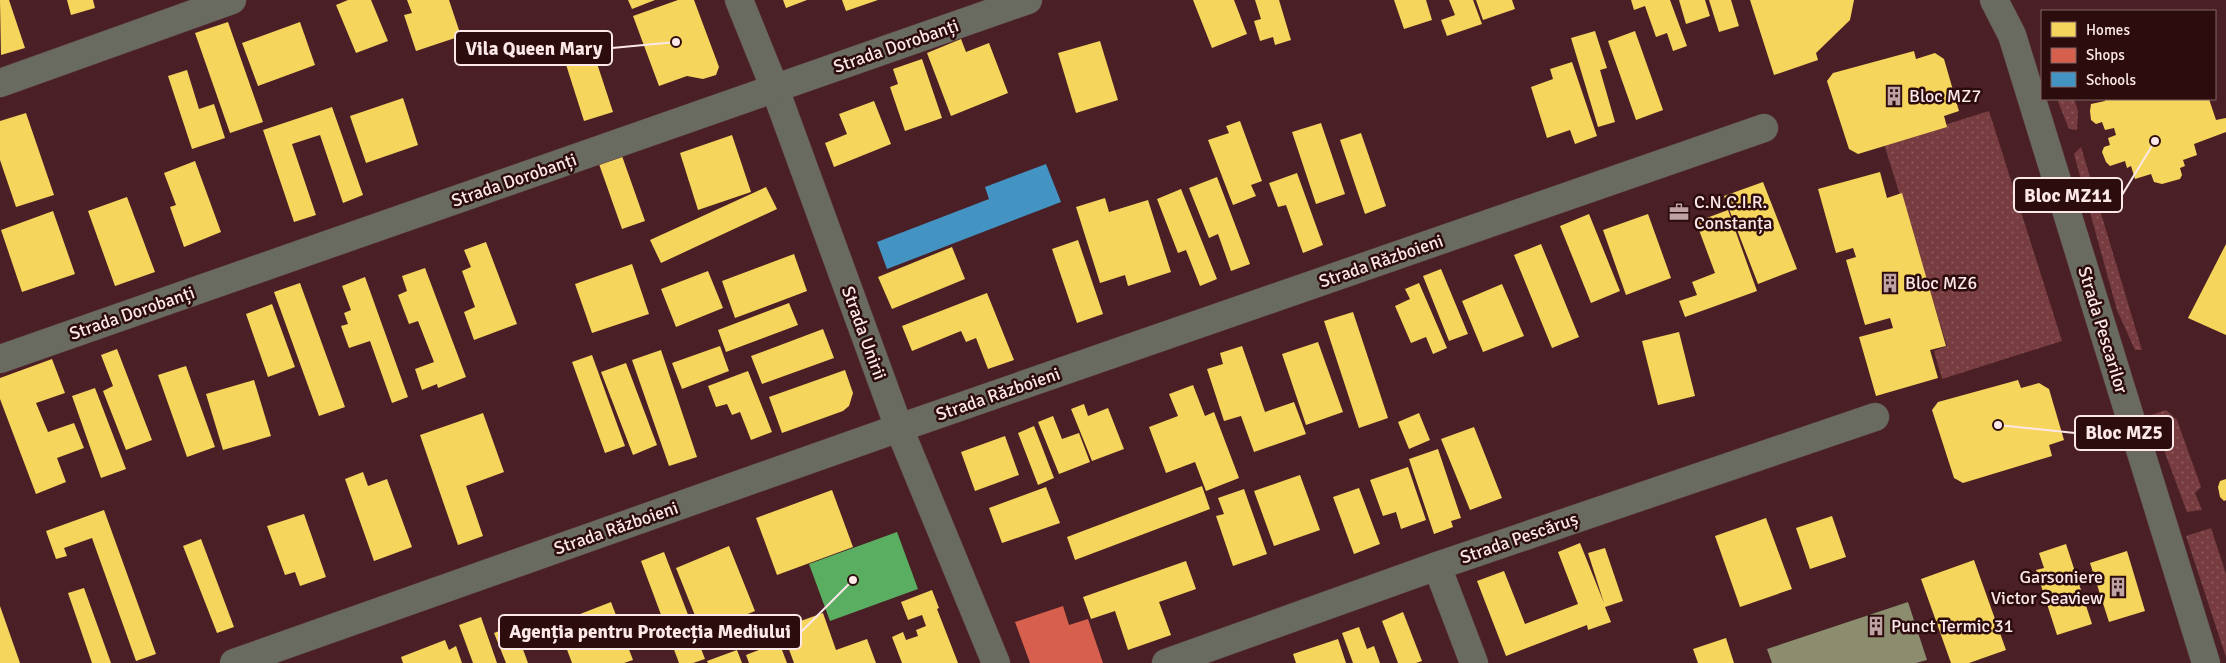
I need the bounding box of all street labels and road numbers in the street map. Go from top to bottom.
street label: Strada Dorobanți [831,14,961,78]
street label: Strada Dorobanți [449,148,579,212]
street label: Strada Războieni [1316,229,1446,293]
street label: Strada Pescarilor [2073,264,2133,396]
street label: Strada Dorobanți [67,281,197,345]
street label: Strada Unirii [837,283,891,383]
street label: Strada Războieni [933,362,1063,426]
street label: Strada Războieni [551,496,681,560]
street label: Strada Pescăruș [1457,508,1581,568]

